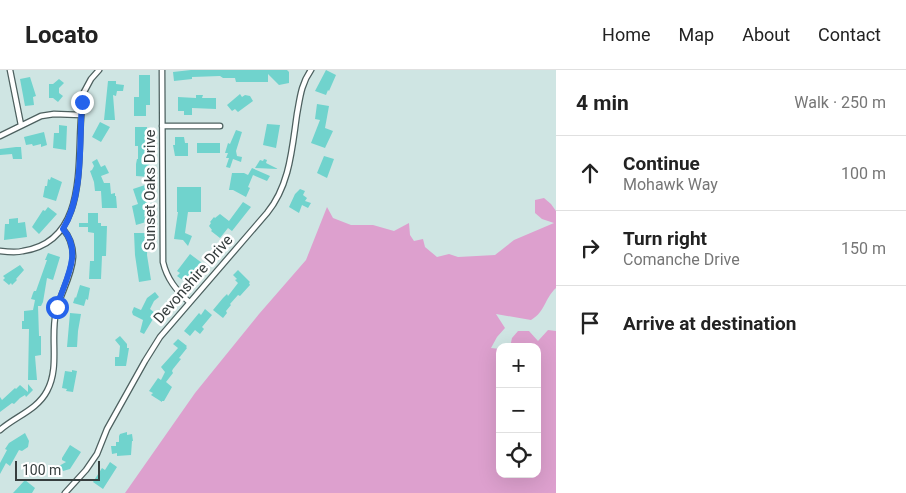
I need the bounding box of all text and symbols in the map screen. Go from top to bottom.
text: Locato [25,21,98,49]
text: Home [602,24,651,45]
text: Map [679,24,714,45]
text: About [742,24,790,45]
text: Contact [818,24,881,45]
route end [71,91,94,114]
text: 4 min [576,91,629,115]
text: Walk · 250 m [794,93,886,112]
street label: Sunset Oaks Drive [141,129,159,251]
text: Continue [623,152,700,175]
icon: ahead [576,159,604,187]
text: 100 m [841,164,886,183]
text: Mohawk Way [623,175,718,194]
text: Turn right [623,227,707,250]
street label: Devonshire Drive [150,231,236,327]
icon: right [576,234,604,262]
text: 150 m [841,239,886,258]
text: Comanche Drive [623,250,740,269]
route start [46,296,69,319]
icon: arrive [576,309,604,337]
text: Arrive at destination [623,312,796,335]
map controls [496,343,541,478]
button: + [496,343,541,388]
button: − [496,388,541,433]
button: locate [496,433,541,478]
scale bar [15,458,100,481]
text: 100 m [22,462,61,478]

